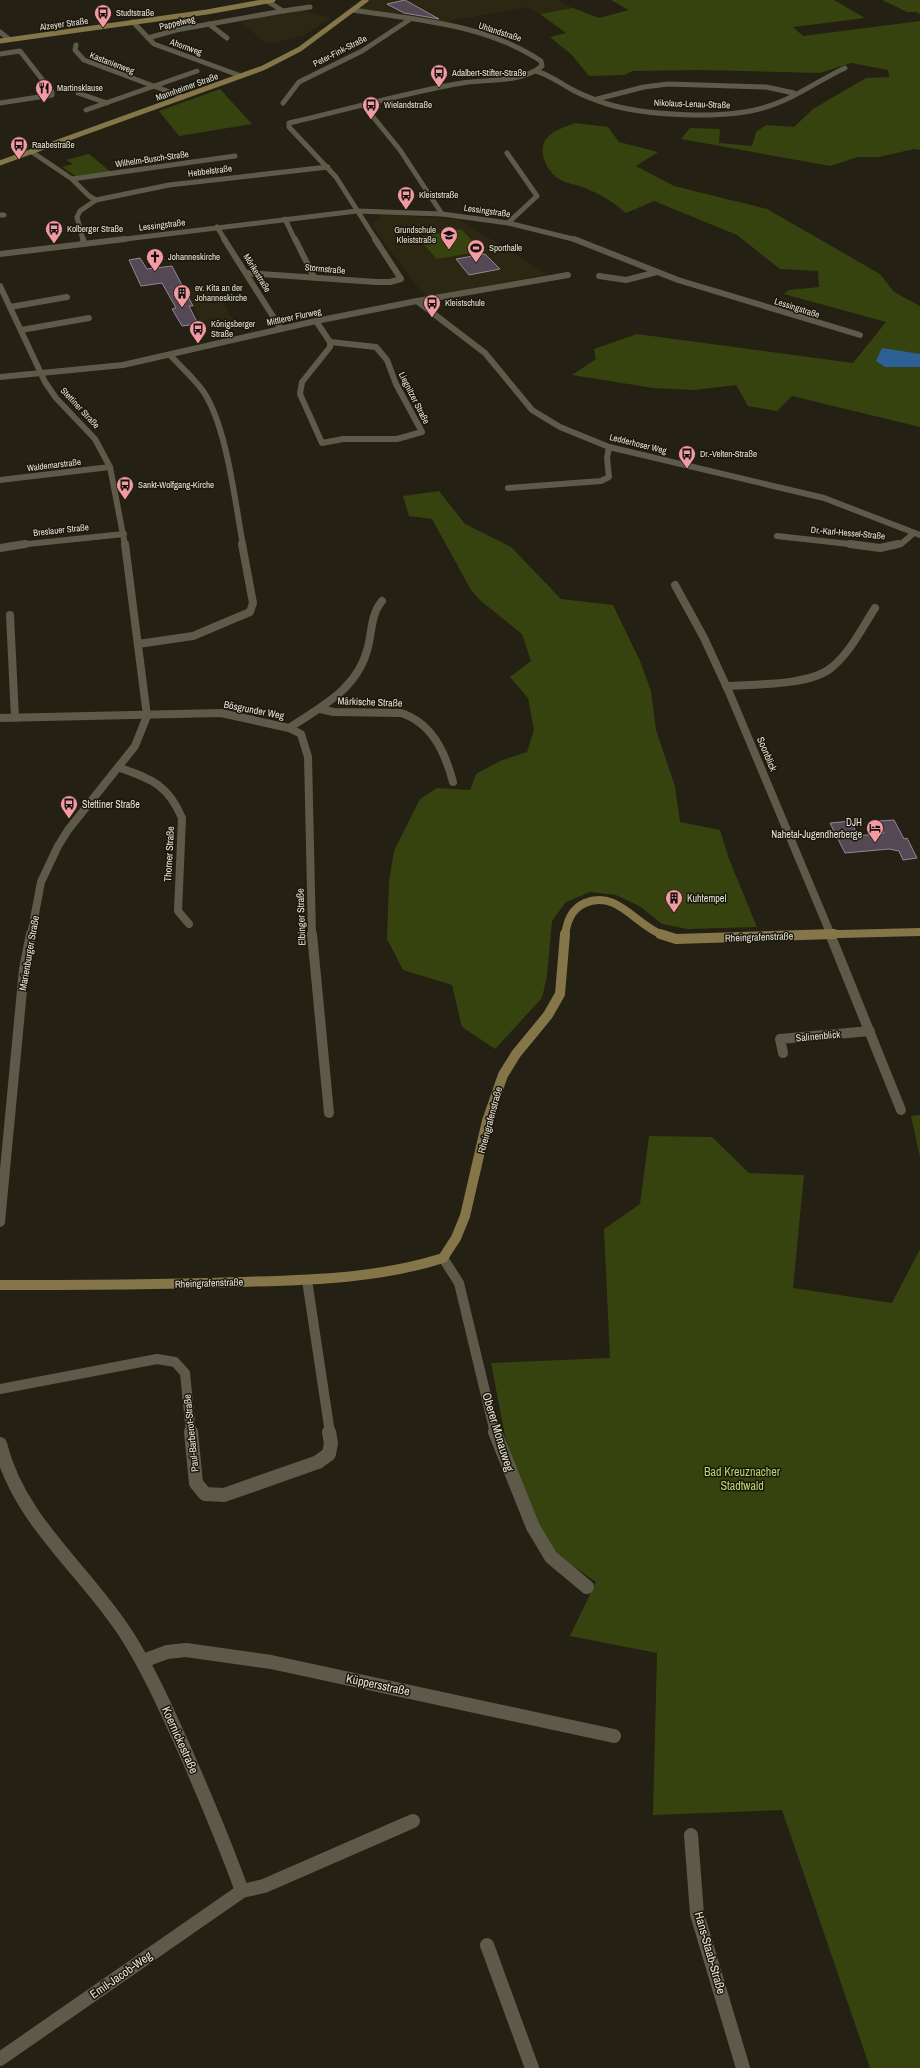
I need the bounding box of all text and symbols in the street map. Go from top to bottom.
bus stop icon: Studtstraße [93,3,113,28]
place label: Studtstraße [116,7,154,19]
street label: Pappelweg [158,13,197,33]
street label: Alzeyer Straße [38,15,89,33]
street label: Uhlandstraße [477,19,523,45]
street label: Peter-Fink-Straße [311,32,369,70]
street label: Ahornweg [167,35,205,59]
street label: Kastanienweg [88,49,137,77]
bus stop icon: Adalbert-Stifter-Straße [429,63,449,88]
place label: Adalbert-Stifter-Straße [451,67,526,79]
street label: Mannheimer Straße [154,70,220,104]
restaurant icon: Martinsklause [34,78,54,103]
place label: Martinsklause [57,82,103,94]
bus stop icon: Wielandstraße [361,95,381,120]
street label: Nikolaus-Lenau-Straße [654,97,730,111]
place label: Wielandstraße [384,99,432,111]
bus stop icon: Raabestraße [9,135,29,160]
place label: Raabestraße [32,139,75,151]
street label: Wilhelm-Busch-Straße [114,148,190,170]
street label: Hebbelstraße [187,162,233,180]
bus stop icon: Kleiststraße [396,185,416,210]
place label: Kleiststraße [419,189,458,201]
street label: Lessingstraße [463,202,511,220]
street label: Lessingstraße [138,216,186,234]
bus stop icon: Kolberger Straße [44,219,64,244]
place label: Kolberger Straße [67,223,123,235]
place label: Grundschule Kleiststraße [394,224,436,246]
school or university icon: Grundschule Kleiststraße [439,225,459,250]
sports icon: Sporthalle [466,238,486,263]
place label: Sporthalle [489,242,522,254]
church icon: Johanneskirche [145,247,165,272]
place label: Johanneskirche [168,251,220,263]
street label: Mörikestraße [240,251,274,295]
street label: Stormstraße [304,261,346,277]
place label: ev. Kita an der Johanneskirche [195,282,247,304]
building icon: ev. Kita an der Johanneskirche [172,283,192,308]
bus stop icon: Kleistschule [422,293,442,318]
street label: Lessingstraße [773,295,821,321]
place label: Kleistschule [445,297,485,309]
street label: Mittlerer Flurweg [266,305,323,329]
place label: Königsberger Straße [211,318,256,340]
bus stop icon: Königsberger Straße [188,319,208,344]
street label: Liegnitzer Straße [396,370,432,426]
street label: Stettiner Straße [58,385,102,431]
street label: Ledderhoser Weg [608,431,669,457]
bus stop icon: Dr.-Velten-Straße [677,444,697,469]
place label: Dr.-Velten-Straße [700,448,757,460]
street label: Waldemarstraße [26,456,82,474]
bus stop icon: Sankt-Wolfgang-Kirche [115,475,135,500]
place label: Sankt-Wolfgang-Kirche [138,479,214,491]
street label: Breslauer Straße [33,521,89,539]
street label: Dr.-Karl-Hessel-Straße [810,524,886,542]
street label: Märkische Straße [337,694,403,710]
street label: Bösgrunder Weg [223,698,286,722]
street label: Soonblick [754,735,780,774]
bus stop icon: Stettiner Straße [59,794,79,819]
place label: Stettiner Straße [82,798,140,811]
place label: DJH Nahetal-Jugendherberge [771,816,862,841]
hotel icon: DJH Nahetal-Jugendherberge [865,818,885,843]
street label: Thorner Straße [161,825,177,882]
street label: Elbinger Straße [293,888,308,946]
building icon: Kuhtempel [664,888,684,913]
place label: Kuhtempel [687,892,726,905]
street label: Marienburger Straße [16,914,42,992]
street label: Rheingrafenstraße [725,929,794,945]
street label: Salinenblick [795,1027,842,1044]
street label: Rheingrafenstraße [475,1085,505,1155]
street label: Rheingrafenstraße [175,1275,244,1291]
street label: Oberer Monauweg [478,1391,518,1474]
street label: Paul-Barberot-Straße [180,1393,202,1472]
park label: Bad Kreuznacher Stadtwald [704,1464,781,1494]
street label: Küppersstraße [345,1670,411,1700]
street label: Koernickestraße [158,1704,202,1776]
street label: Hans-Staab-Straße [691,1910,729,1996]
street label: Emil-Jacob-Weg [87,1947,156,2002]

